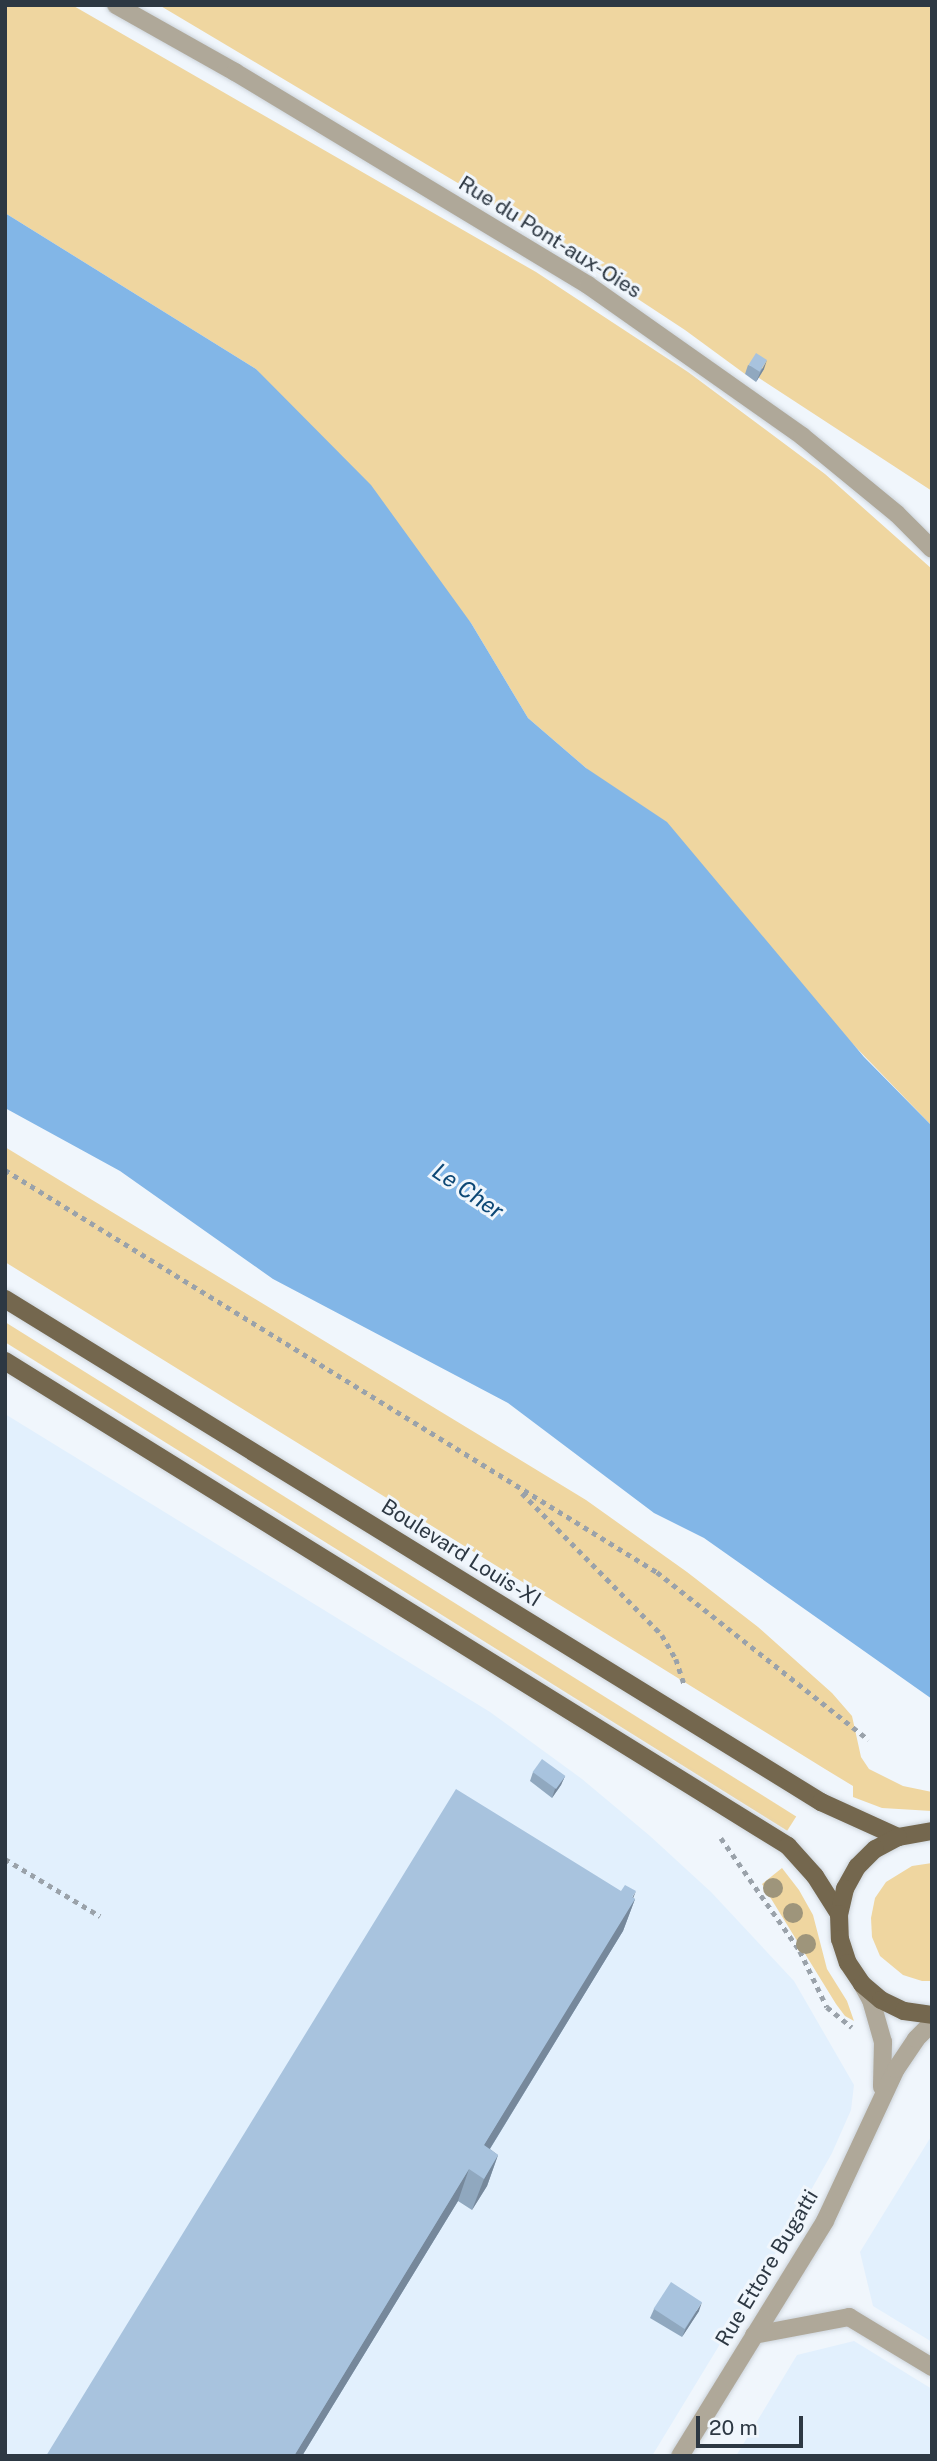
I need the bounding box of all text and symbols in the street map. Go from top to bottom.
street label: Rue du Pont-aux-Oies [454,170,646,304]
water label: Le Cher [427,1157,509,1225]
street label: Boulevard Louis-XI [377,1494,545,1612]
street label: Rue Ettore Bugatti [710,2185,824,2351]
scale bar [699,2402,806,2446]
text: 20 m [709,2415,758,2440]

